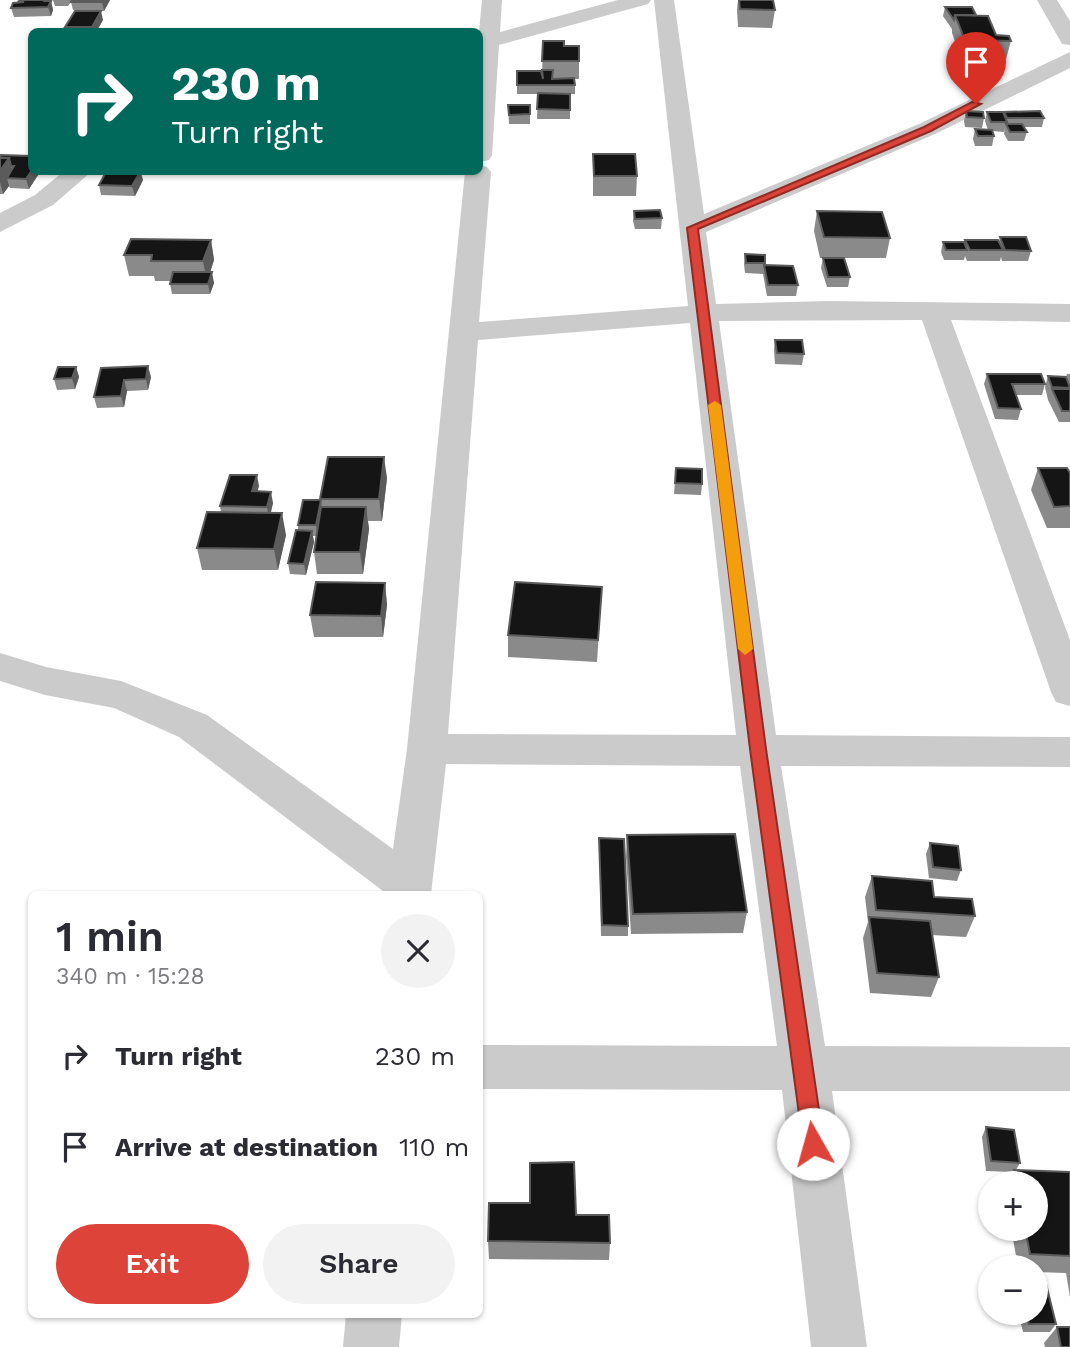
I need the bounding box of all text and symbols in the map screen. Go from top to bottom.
pin [946,32,1006,104]
icon: arrive [957,43,995,81]
text: 230 m [171,54,321,112]
icon: right [56,56,147,147]
text: Turn right [171,113,323,151]
text: 1 min [56,912,164,961]
button: close [381,914,455,988]
text: 340 m · 15:28 [56,963,205,990]
icon: right [56,1037,94,1075]
text: Turn right [115,1041,242,1071]
text: 230 m [375,1041,455,1071]
position arrow [776,1107,850,1181]
icon: arrive [56,1128,94,1166]
text: Arrive at destination [115,1132,378,1162]
text: 110 m [399,1132,469,1162]
map controls [978,1171,1048,1325]
button: + [978,1171,1048,1241]
button: Exit [56,1224,249,1304]
button: Share [263,1224,455,1304]
button: − [978,1255,1048,1325]

